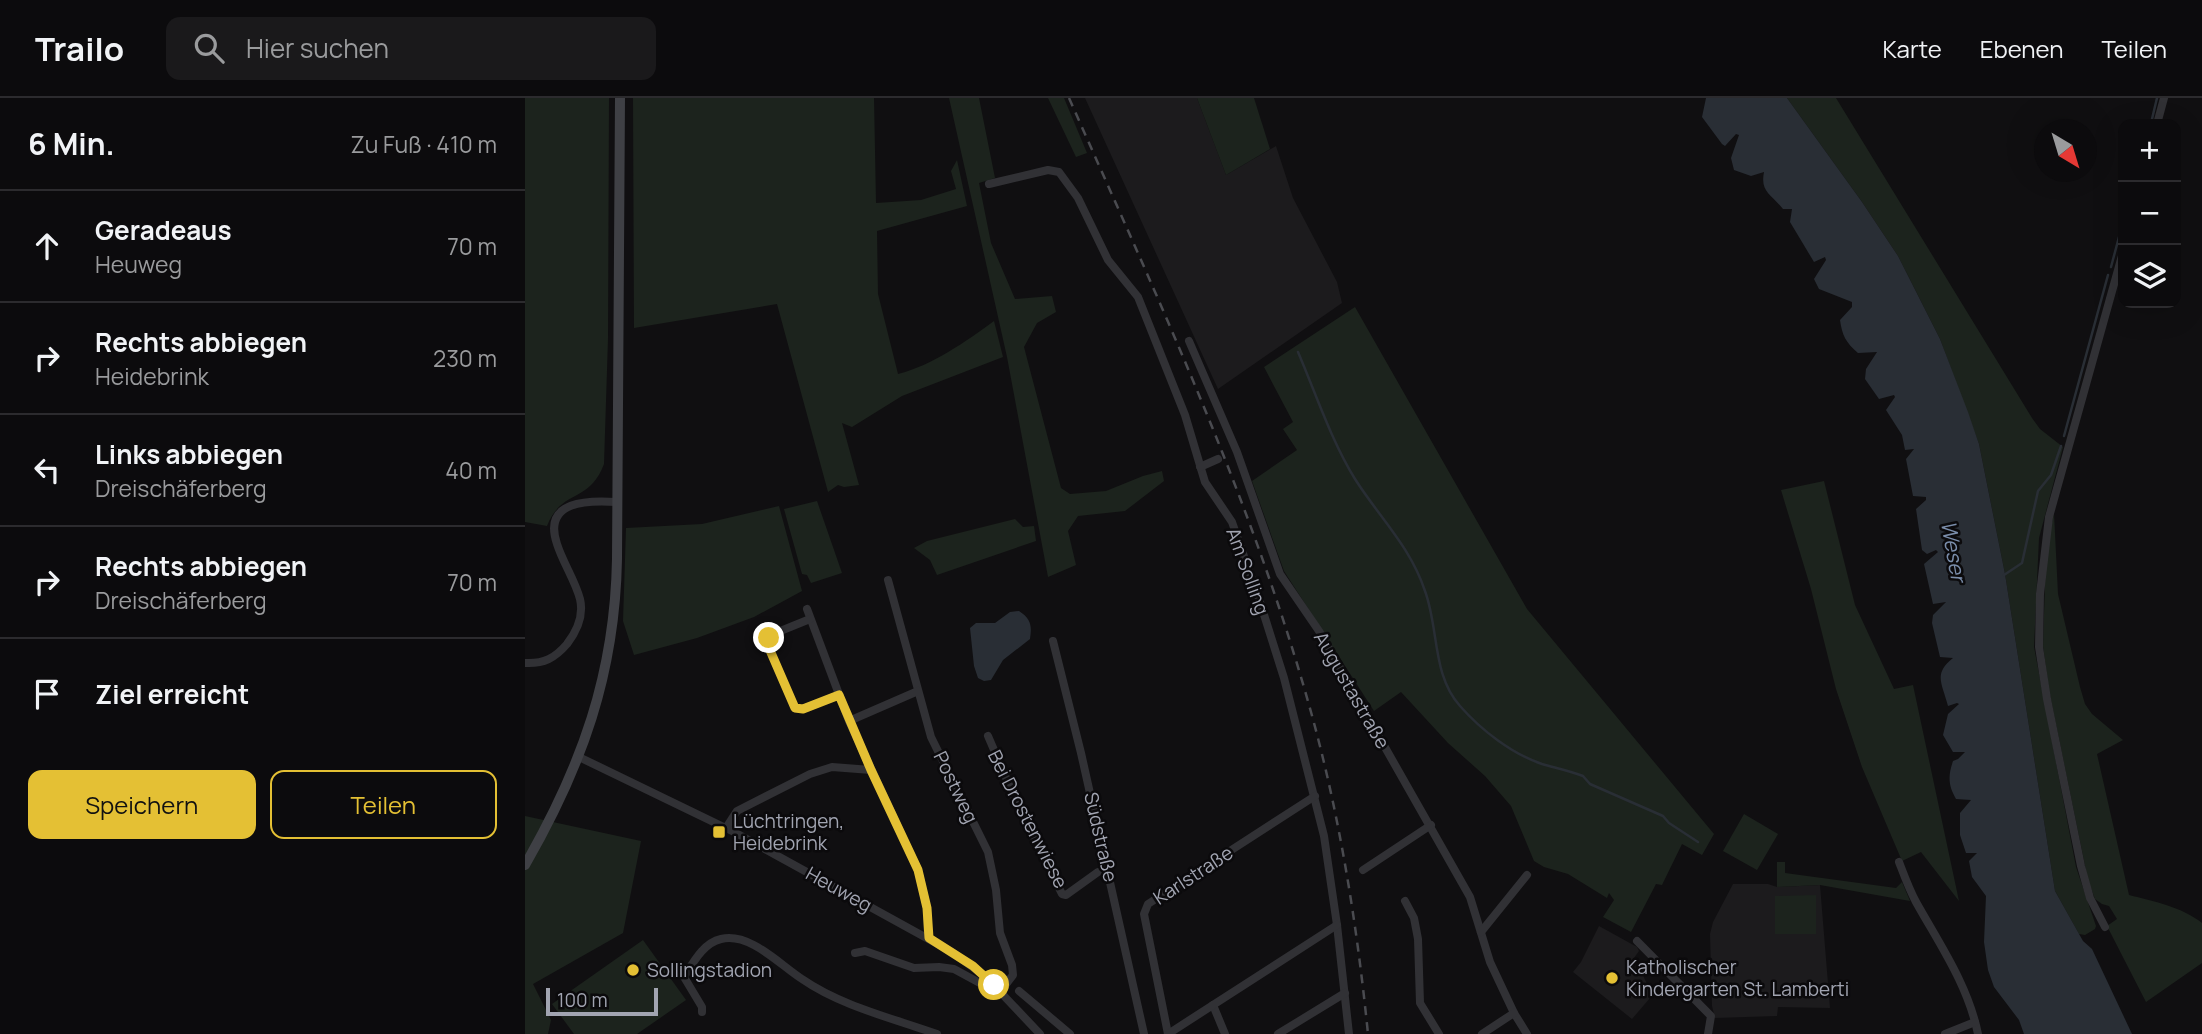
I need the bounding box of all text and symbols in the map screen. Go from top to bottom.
search box [166,17,656,80]
text: Trailo [35,26,124,71]
icon: search [190,29,228,67]
text: Hier suchen [246,30,389,66]
text: Karte [1882,32,1942,65]
text: Ebenen [1980,32,2063,65]
text: Teilen [2101,32,2167,65]
north arrow [2034,119,2097,182]
map controls [2118,119,2181,308]
button: + [2118,119,2181,182]
text: 6 Min. [28,123,115,164]
text: Zu Fuß · 410 m [351,128,497,160]
button: − [2118,182,2181,245]
text: Geradeaus [95,212,231,248]
icon: ahead [28,227,66,265]
text: 70 m [447,230,497,262]
button: layers [2118,245,2181,308]
text: Heuweg [95,248,182,280]
text: Rechts abbiegen [95,324,307,360]
icon: right [28,339,66,377]
text: 230 m [433,342,497,374]
text: Heidebrink [95,360,209,392]
text: Links abbiegen [95,436,283,472]
icon: left [28,451,66,489]
text: 40 m [445,454,497,486]
text: Dreischäferberg [95,472,267,504]
water label: Weser [1935,518,1974,586]
street label: Am Solling [1220,524,1276,618]
text: Rechts abbiegen [95,548,307,584]
icon: right [28,563,66,601]
text: 70 m [447,566,497,598]
text: Dreischäferberg [95,584,267,616]
route end [753,622,784,653]
street label: Augustastraße [1308,627,1396,753]
icon: arrive [28,675,66,713]
text: Ziel erreicht [95,676,249,712]
street label: Bei Drostenwiese [982,745,1074,893]
street label: Postweg [928,747,984,827]
button: Speichern [28,770,256,839]
button: Teilen [270,770,497,839]
street label: Südstraße [1078,790,1124,884]
place label: Lüchtringen, Heidebrink [733,808,844,856]
marker: Lüchtringen, Heidebrink [711,824,727,840]
street label: Karlstraße [1148,840,1238,910]
street label: Heuweg [801,860,877,918]
place label: Katholischer Kindergarten St. Lamberti [1626,954,1849,1002]
place label: Sollingstadion [647,957,772,983]
marker: Sollingstadion [625,962,641,978]
route start [978,969,1009,1000]
marker: Katholischer Kindergarten St. Lamberti [1604,970,1620,986]
scale bar [546,985,658,1017]
text: 100 m [557,987,608,1013]

